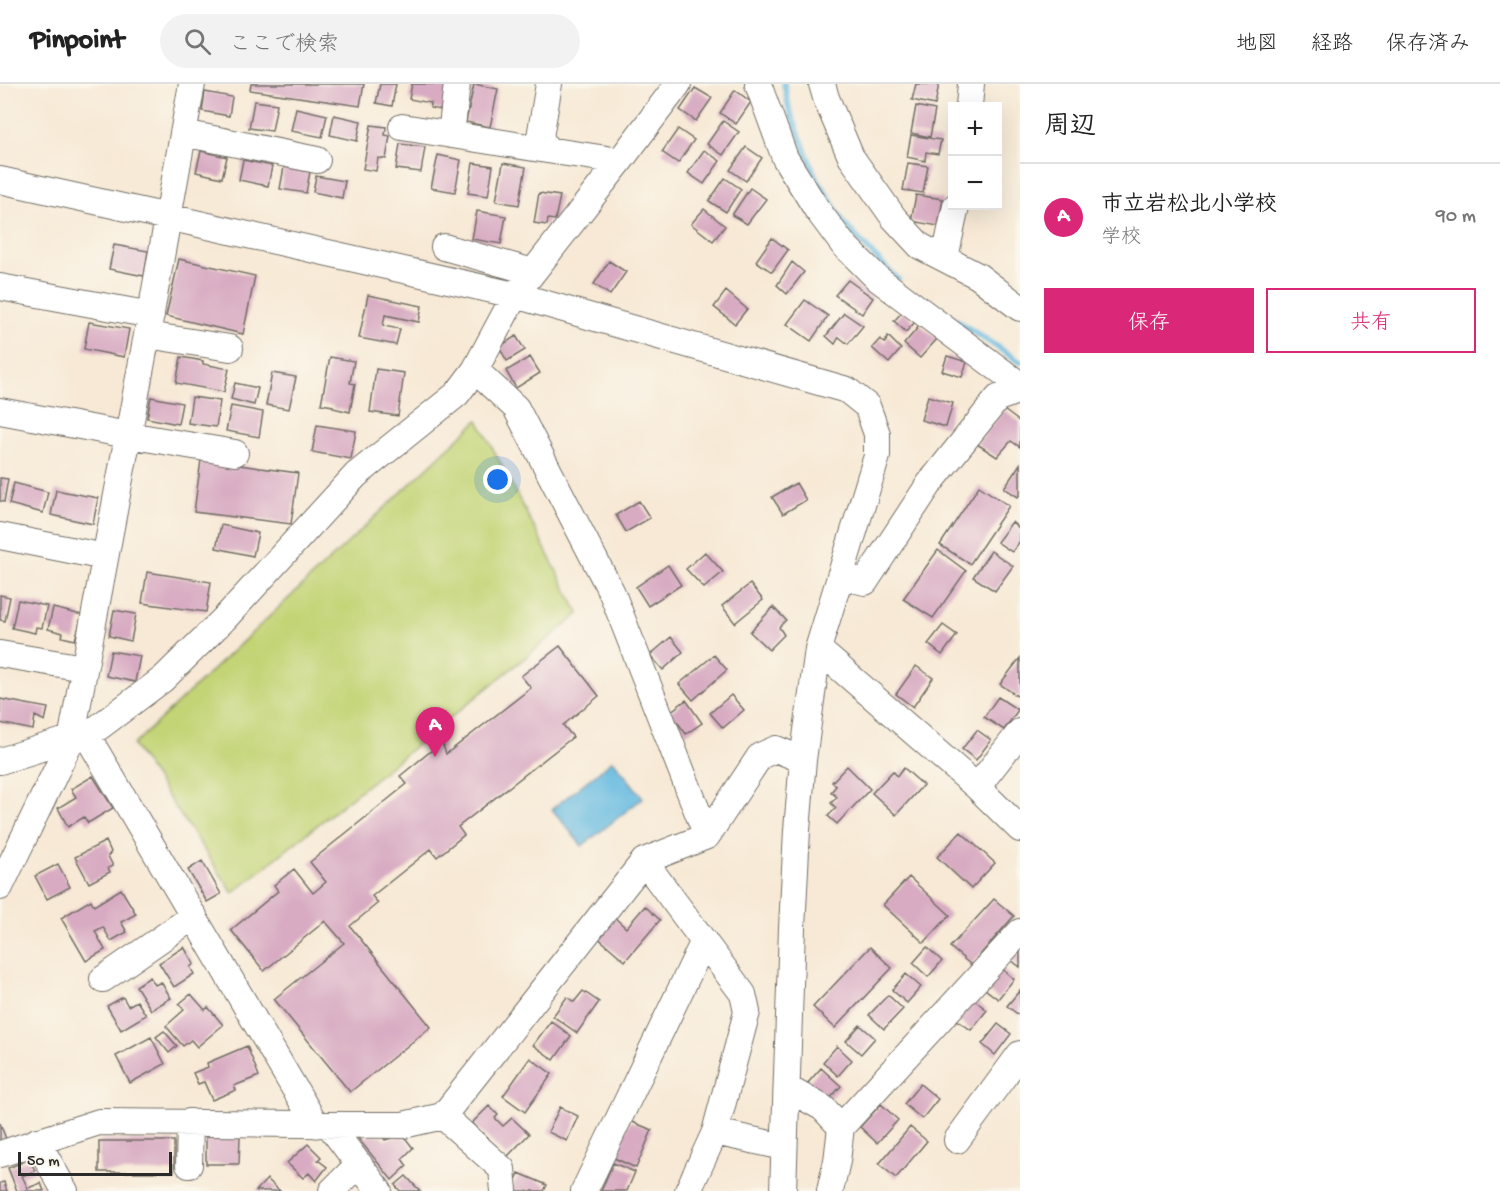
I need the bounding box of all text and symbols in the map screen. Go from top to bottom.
search box [160,14,580,68]
text: Pinpoint [30,25,124,58]
icon: search [181,25,214,58]
text: ここで検索 [229,33,339,59]
text: 地図 [1236,33,1278,58]
text: 経路 [1311,33,1353,58]
text: 保存済み [1386,33,1470,58]
map controls [948,102,1002,210]
button: + [948,102,1002,156]
text: 周辺 [1044,113,1096,144]
button: − [948,156,1002,210]
text: 市立岩松北小学校 [1101,193,1277,219]
text: A [1058,206,1069,229]
text: 90 m [1436,206,1476,229]
text: 学校 [1101,227,1141,250]
button: 保存 [1044,288,1254,353]
button: 共有 [1266,288,1476,353]
your location [483,465,512,494]
pin: A [416,708,454,757]
scale bar [18,1149,172,1176]
text: 50 m [27,1153,60,1172]

